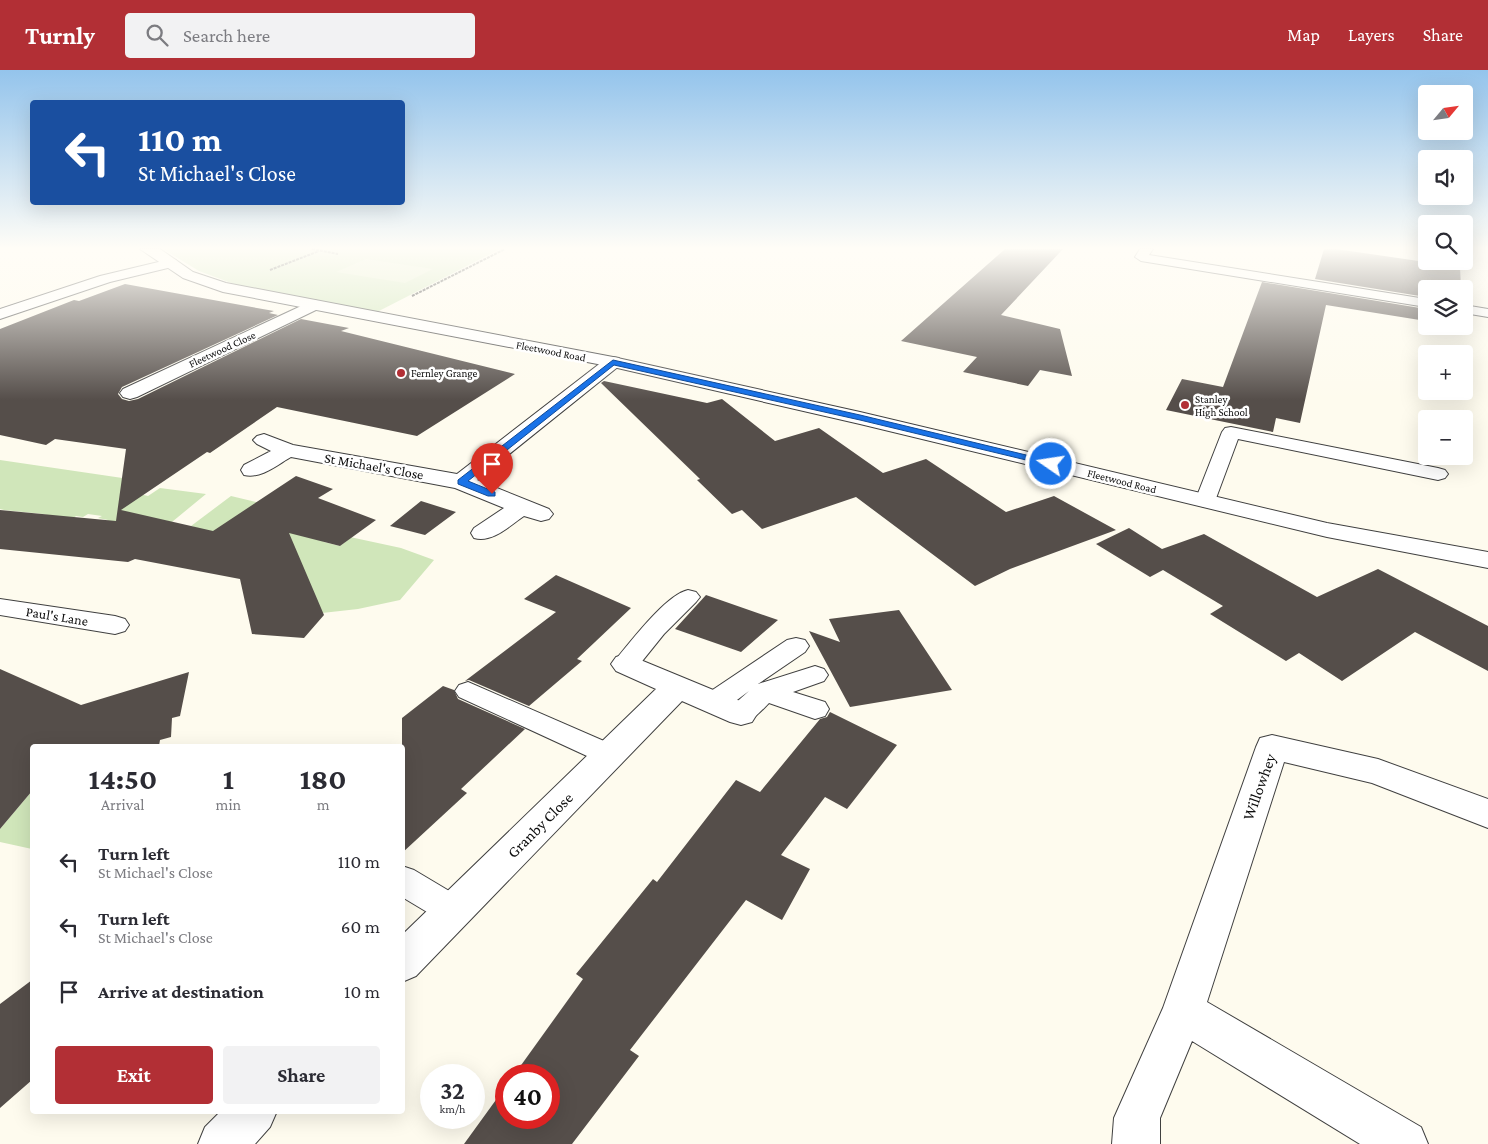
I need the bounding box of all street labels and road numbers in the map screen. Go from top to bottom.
street label: Fleetwood Close [187,328,257,370]
street label: Fleetwood Road [515,338,587,364]
street label: St Michael's Close [323,449,425,483]
street label: Fleetwood Road [1086,467,1158,495]
street label: Paul's Lane [25,603,89,629]
street label: Willowhey [1239,751,1280,823]
street label: Granby Close [504,789,577,862]

